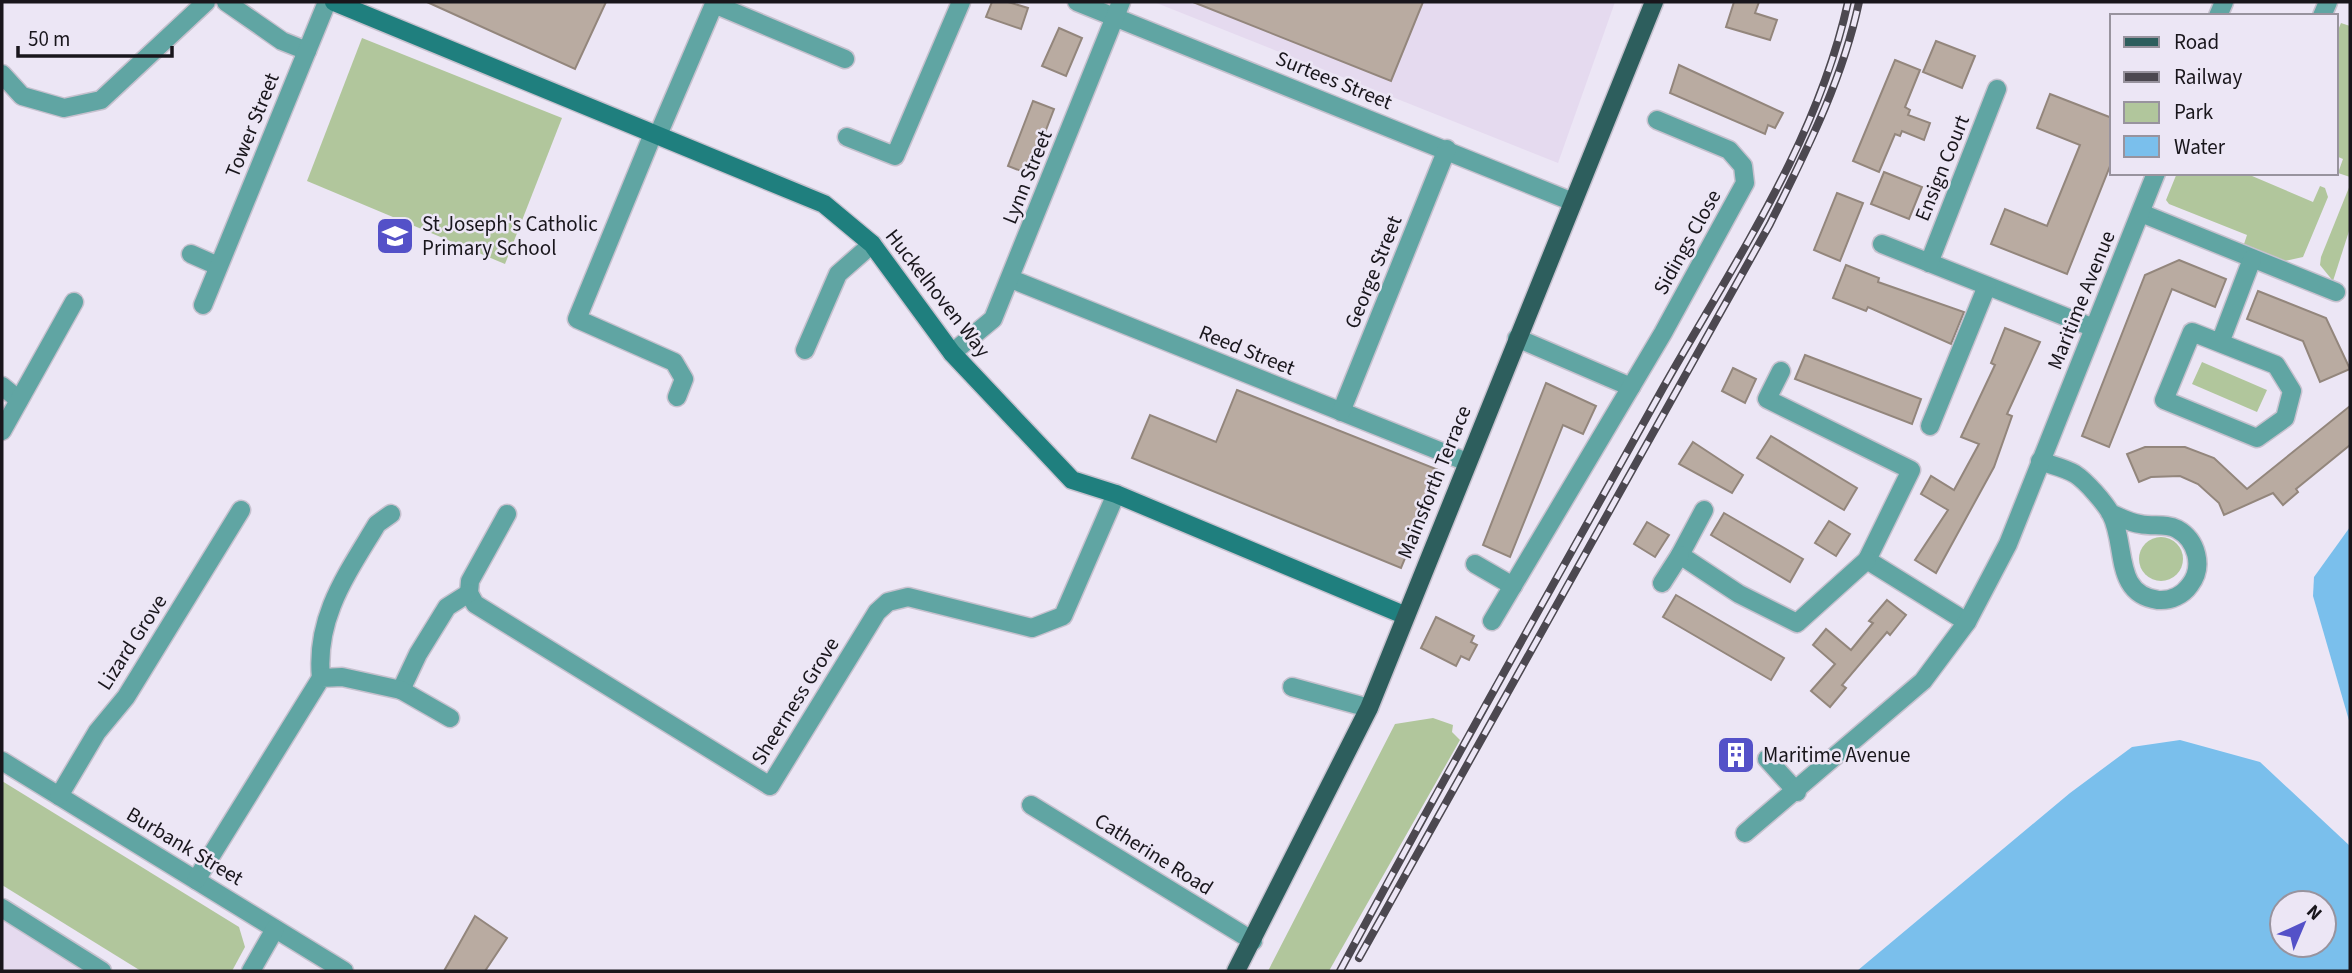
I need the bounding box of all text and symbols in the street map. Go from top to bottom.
scale bar [18,14,172,58]
legend [2110,14,2338,175]
text: 50 m [28,24,70,54]
text: Road [2174,27,2219,57]
street label: Surtees Street [1271,43,1397,117]
text: Railway [2174,62,2242,92]
street label: Tower Street [217,68,287,182]
text: Park [2174,97,2214,127]
street label: Ensign Court [1907,110,1977,226]
street label: Lynn Street [995,125,1059,229]
text: Water [2174,132,2226,162]
street label: Sidings Close [1646,184,1728,300]
place label: St Joseph's Catholic Primary School [422,209,598,263]
street label: George Street [1337,211,1409,333]
school or university icon: St Joseph's Catholic Primary School [374,215,416,257]
street label: Huckelhoven Way [878,222,998,364]
street label: Maritime Avenue [2039,226,2123,374]
street label: Reed Street [1195,317,1299,383]
street label: Mainsforth Terrace [1390,401,1478,563]
street label: Lizard Grove [90,588,174,696]
street label: Sheerness Grove [744,631,846,771]
building icon: Maritime Avenue [1715,734,1757,776]
place label: Maritime Avenue [1763,740,1910,770]
street label: Burbank Street [121,799,249,893]
street label: Catherine Road [1089,806,1219,902]
north arrow [2268,889,2338,959]
text: N [2300,899,2328,927]

